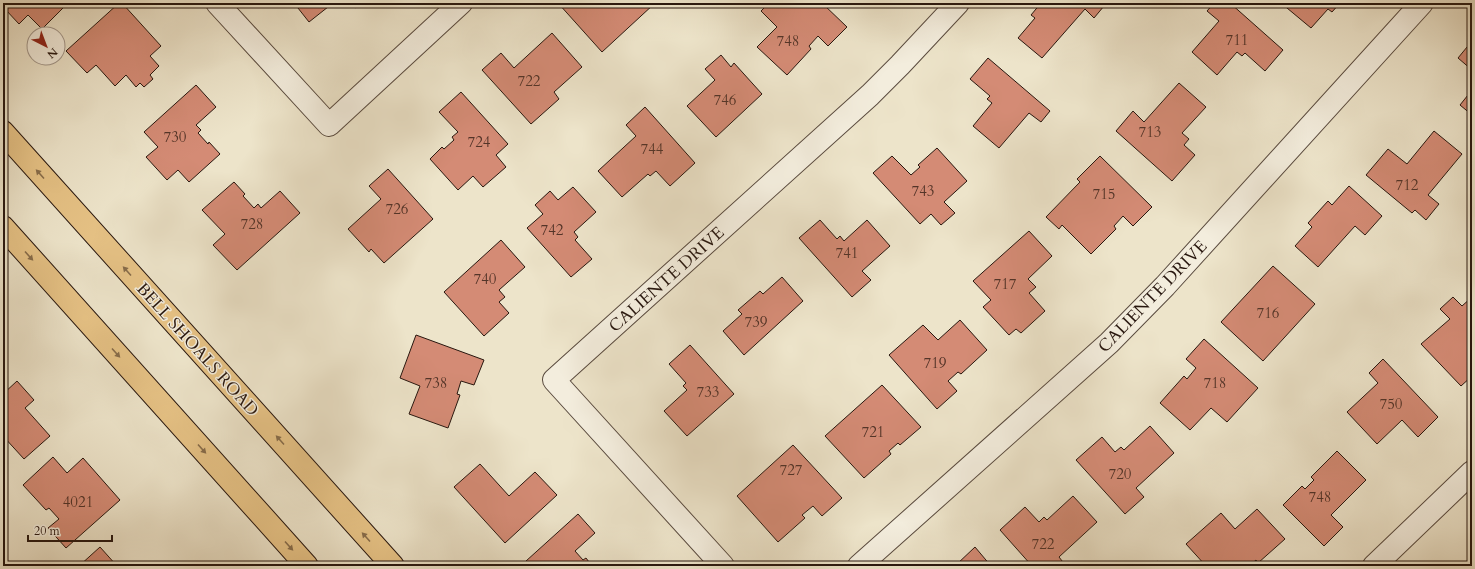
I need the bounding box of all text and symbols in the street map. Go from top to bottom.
north arrow [26,26,66,66]
house number: 711 [1225,30,1249,50]
house number: 748 [776,31,800,51]
text: N [43,44,61,62]
house number: 722 [517,71,541,91]
house number: 746 [713,90,737,110]
house number: 713 [1138,122,1162,142]
house number: 730 [163,127,187,147]
house number: 724 [467,132,491,152]
house number: 744 [640,139,664,159]
one-way arrow [36,169,45,179]
house number: 712 [1395,175,1419,195]
house number: 743 [911,181,935,201]
house number: 715 [1092,184,1116,204]
house number: 726 [385,199,409,219]
house number: 728 [240,214,264,234]
house number: 742 [540,220,564,240]
street label: CALIENTE DRIVE [604,221,729,337]
street label: CALIENTE DRIVE [1093,235,1212,358]
house number: 741 [835,243,859,263]
one-way arrow [24,251,34,261]
one-way arrow [123,265,132,276]
house number: 740 [473,269,497,289]
house number: 717 [993,274,1017,294]
street label: BELL SHOALS ROAD [131,278,264,421]
house number: 716 [1256,303,1280,323]
house number: 739 [744,312,768,332]
one-way arrow [111,347,120,358]
house number: 719 [923,353,947,373]
house number: 738 [424,373,448,393]
house number: 718 [1203,373,1227,393]
house number: 733 [696,382,720,402]
house number: 750 [1379,394,1403,414]
house number: 721 [861,422,885,442]
one-way arrow [275,435,284,445]
one-way arrow [198,444,207,455]
house number: 727 [779,460,803,480]
house number: 720 [1108,464,1132,484]
house number: 748 [1308,487,1332,507]
house number: 4021 [63,492,93,512]
scale bar [28,517,112,543]
text: 20 m [34,523,61,539]
one-way arrow [362,532,371,542]
house number: 722 [1031,534,1055,554]
one-way arrow [285,541,294,551]

